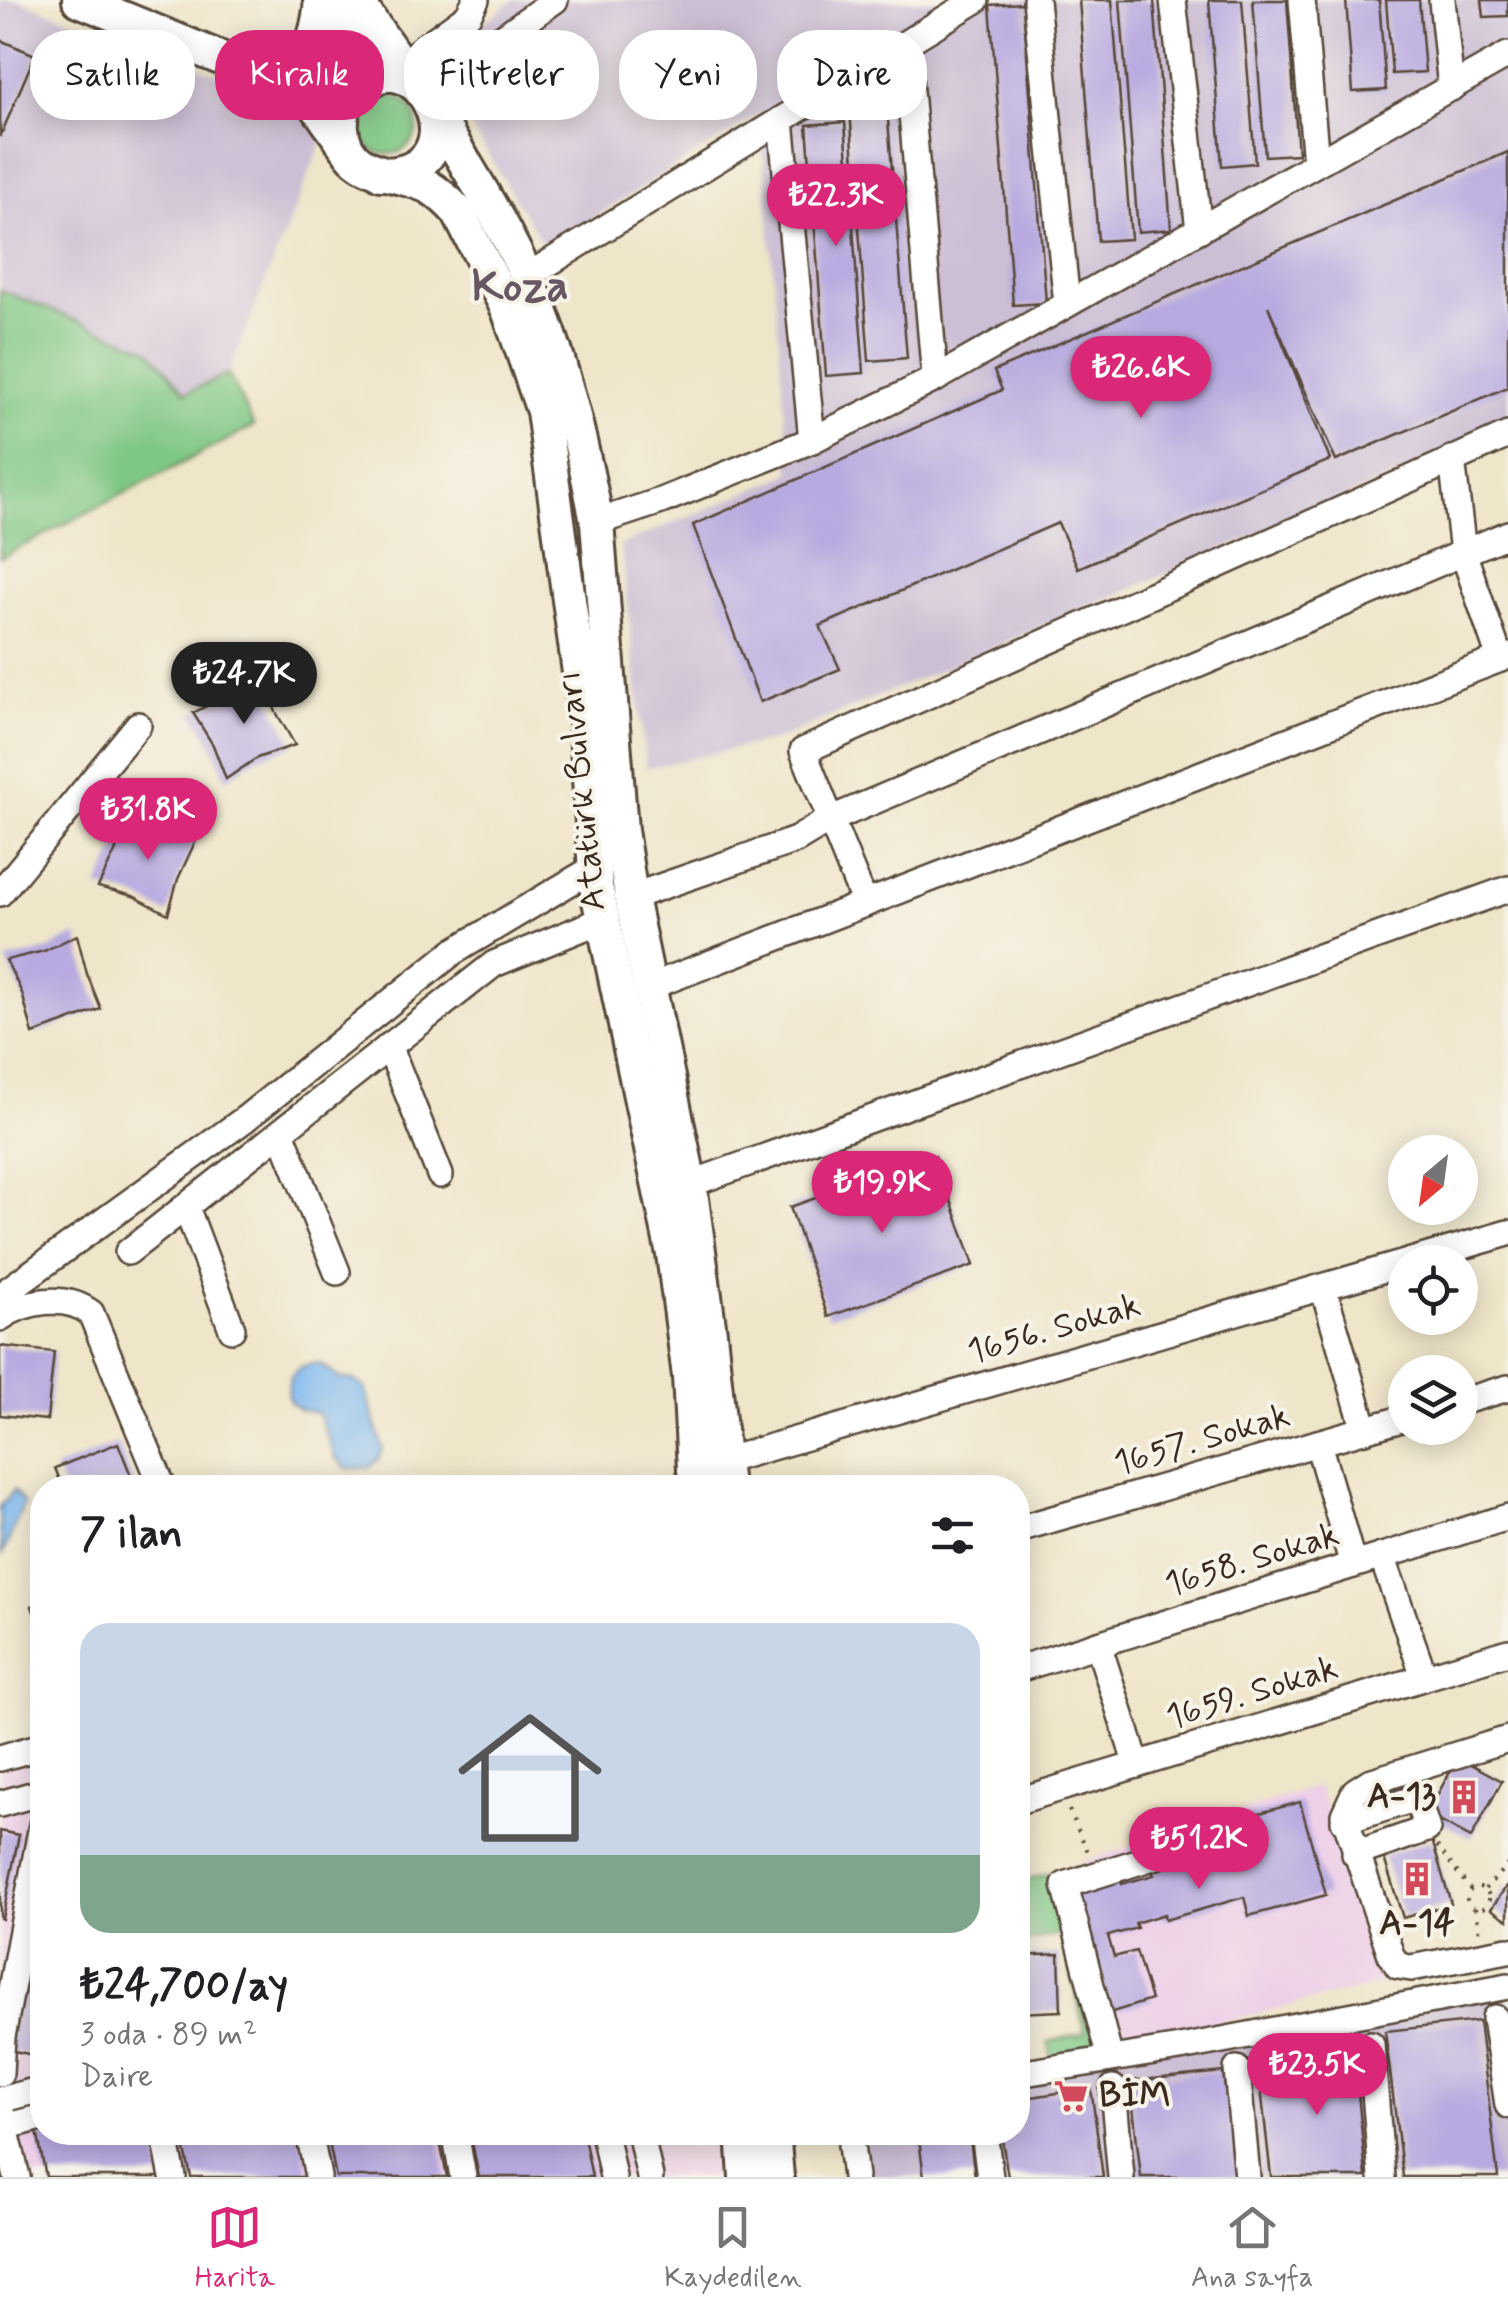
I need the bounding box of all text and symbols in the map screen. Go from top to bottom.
chip: Satılık [30,30,195,120]
chip: Kiralık [215,30,384,120]
chip: Filtreler [404,30,599,120]
chip: Yeni [619,30,757,120]
chip: Daire [777,30,927,120]
pin: ₺22.3K [755,164,917,249]
text: ₺22.3K [789,175,883,217]
district label: Koza [471,258,569,317]
pin: ₺26.6K [1060,336,1222,421]
text: ₺26.6K [1092,347,1190,389]
pin: ₺24.7K [163,642,325,727]
text: ₺24.7K [193,653,295,695]
street label: Atatürk Bulvarı [547,669,617,913]
pin: ₺31.8K [67,778,229,863]
text: ₺31.8K [101,789,195,831]
north arrow [1388,1135,1478,1225]
map controls [1388,1135,1478,1445]
pin: ₺19.9K [801,1151,963,1236]
text: ₺19.9K [834,1162,930,1204]
button: locate [1388,1245,1478,1335]
street label: 1656. Sokak [962,1282,1146,1376]
button: layers [1388,1355,1478,1445]
street label: 1657. Sokak [1109,1393,1295,1487]
text: 7 ilan [80,1508,183,1563]
icon: filters [925,1508,980,1563]
street label: 1658. Sokak [1159,1512,1345,1608]
street label: 1659. Sokak [1161,1645,1343,1741]
icon: home [440,1688,620,1868]
place label: A-13 [1367,1774,1436,1820]
building icon: A-13 [1445,1778,1483,1816]
pin: ₺51.2K [1118,1807,1280,1892]
text: ₺51.2K [1151,1818,1247,1860]
building icon: A-14 [1398,1860,1436,1898]
place label: A-14 [1379,1901,1455,1947]
text: ₺24,700/ay [80,1959,288,2014]
text: 3 oda · 89 m² [80,2014,257,2056]
pin: ₺23.5K [1236,2033,1398,2118]
text: ₺23.5K [1269,2044,1365,2086]
text: Daire [80,2056,153,2098]
place label: BİM [1099,2073,1170,2119]
supermarket icon: BİM [1052,2077,1090,2115]
tab: Harita [195,2200,275,2297]
tab: Kaydedilen [664,2200,802,2297]
tab: Ana sayfa [1191,2200,1313,2297]

